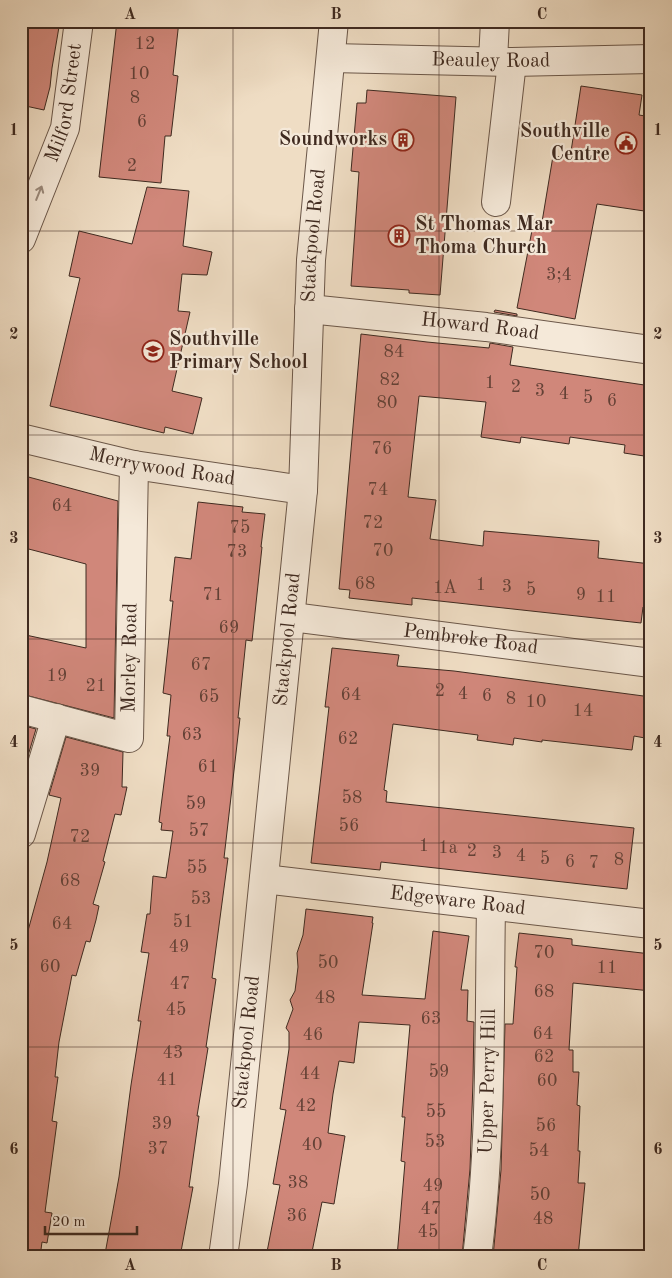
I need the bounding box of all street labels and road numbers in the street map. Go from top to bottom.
street label: Milford Street [42,42,86,165]
street label: Beauley Road [431,50,551,72]
street label: Stackpool Road [300,168,330,303]
street label: Howard Road [420,310,540,344]
street label: Merrywood Road [87,445,236,490]
street label: Stackpool Road [271,572,305,707]
street label: Morley Road [119,603,141,713]
street label: Pembroke Road [402,621,539,658]
street label: Edgeware Road [389,884,527,919]
street label: Stackpool Road [231,975,264,1110]
street label: Upper Perry Hill [476,1009,500,1155]

